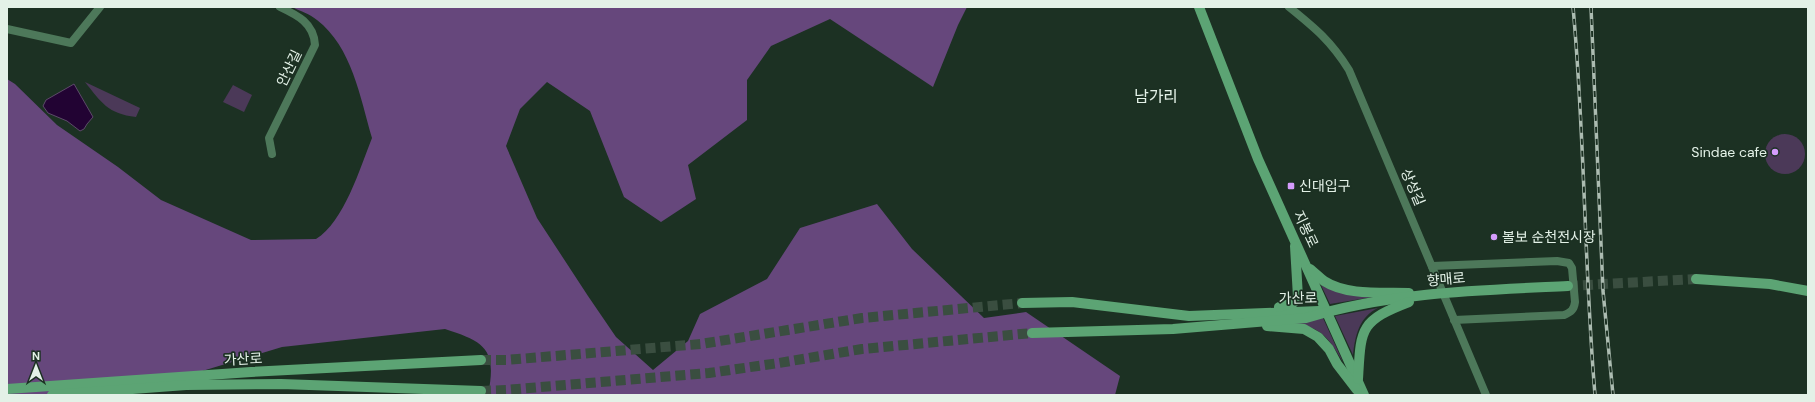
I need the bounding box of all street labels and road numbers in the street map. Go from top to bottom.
street label: 안산길 [272,47,306,89]
street label: 상성길 [1397,166,1429,208]
street label: 지봉로 [1290,208,1322,250]
street label: 향매로 [1426,268,1466,290]
street label: 가산로 [1279,289,1318,307]
street label: 가산로 [223,349,263,369]

